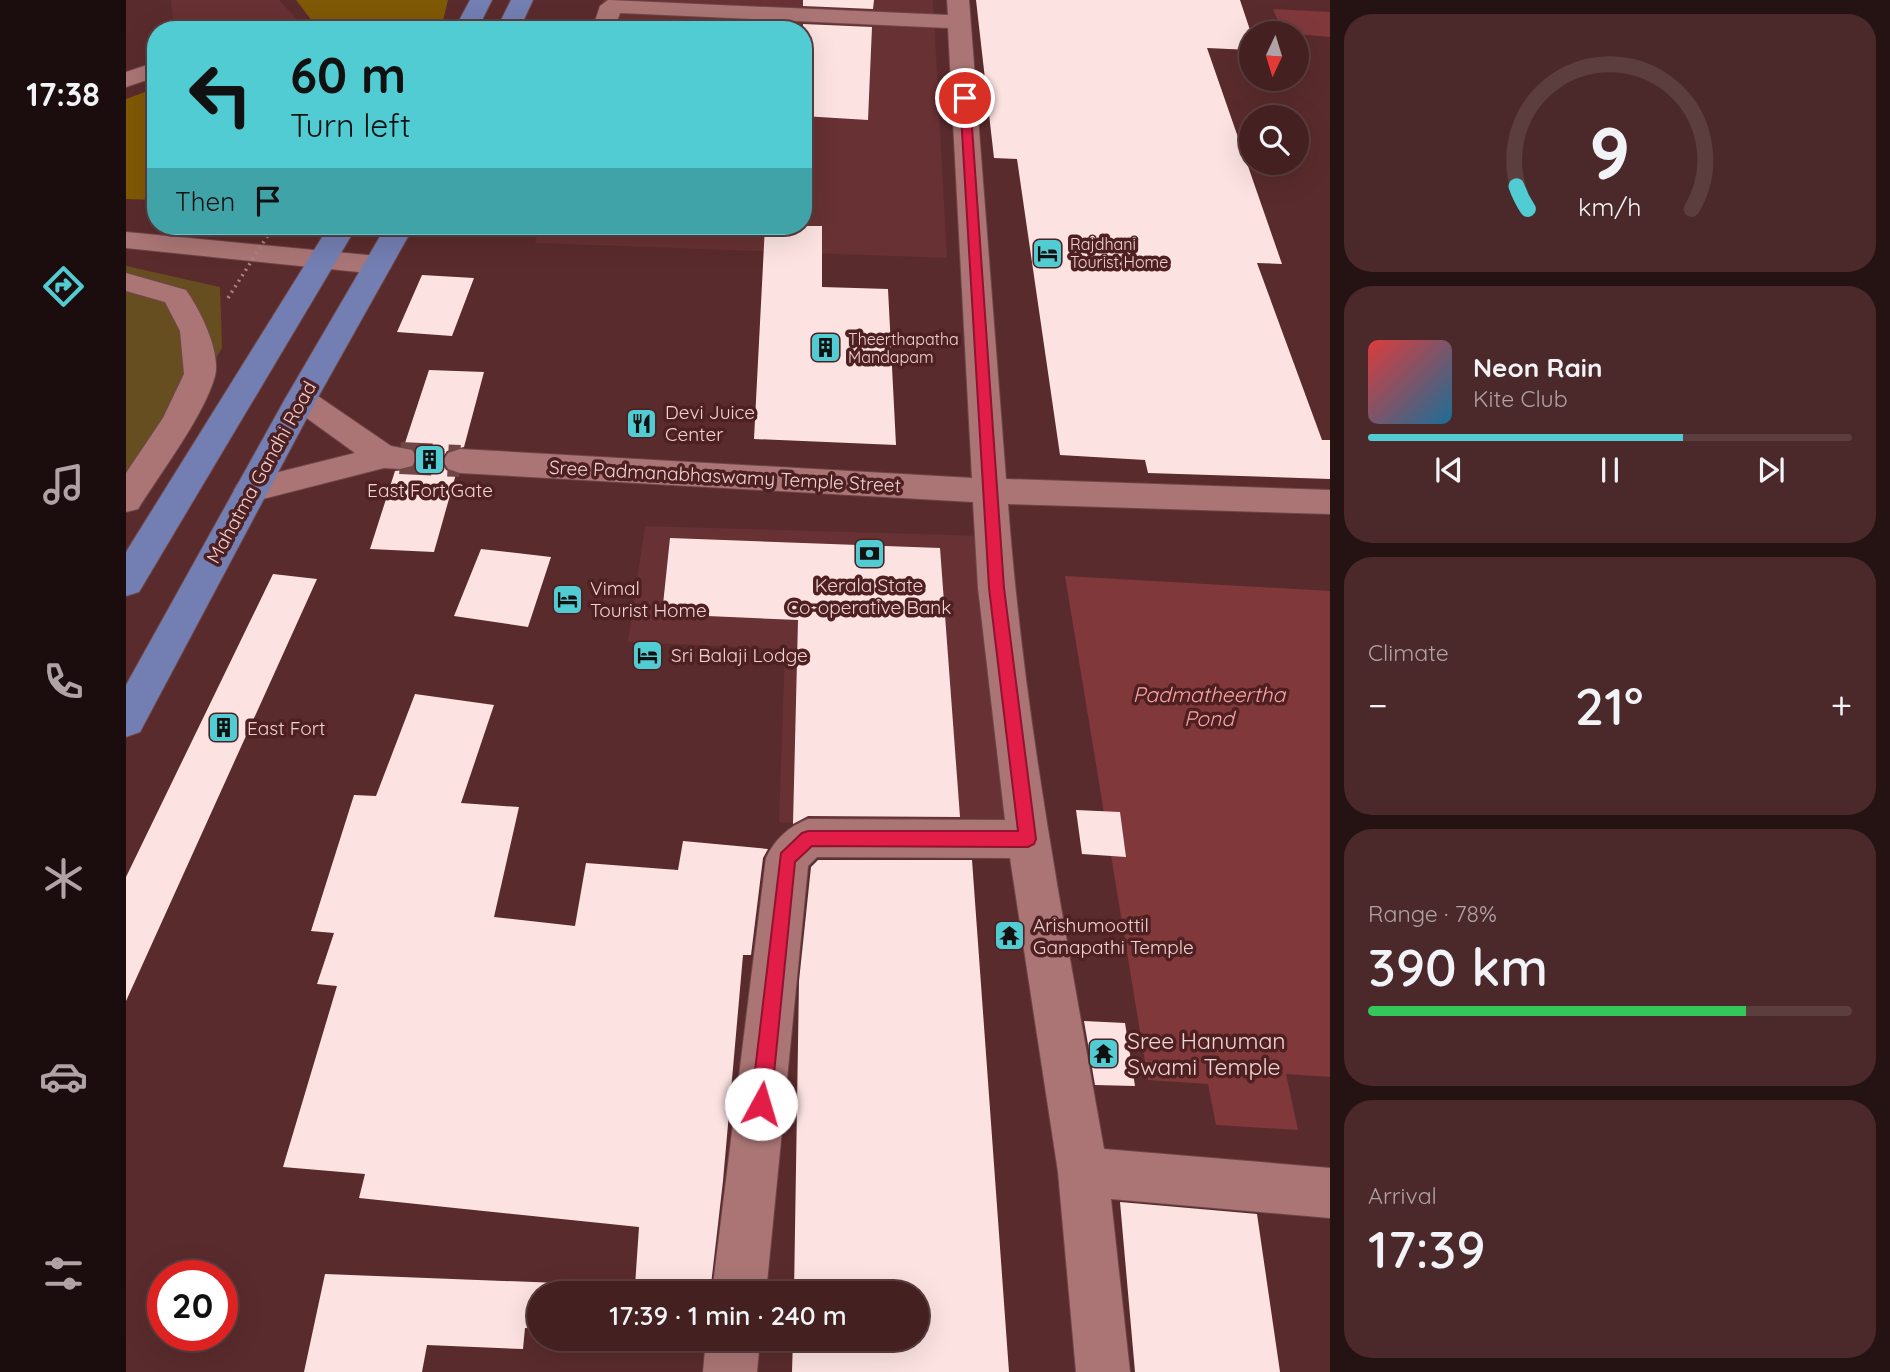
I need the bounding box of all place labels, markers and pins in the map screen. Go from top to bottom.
pin [935,68,995,128]
place label: Rajdhani Tourist Home [1070,234,1168,272]
hotel icon: Rajdhani Tourist Home [1030,236,1064,270]
place label: Theerthapatha Mandapam [848,329,959,367]
building icon: Theerthapatha Mandapam [808,331,842,365]
place label: Devi Juice Center [665,400,755,446]
restaurant icon: Devi Juice Center [625,406,659,440]
building icon: East Fort Gate [413,442,447,476]
place label: East Fort Gate [367,478,493,502]
bank icon: Kerala State Co-operative Bank [852,537,886,571]
place label: Kerala State Co-operative Bank [786,573,952,619]
place label: Vimal Tourist Home [590,576,707,622]
hotel icon: Vimal Tourist Home [550,582,584,616]
hotel icon: Sri Balaji Lodge [631,638,665,672]
place label: Sri Balaji Lodge [671,643,808,667]
building icon: East Fort [207,711,241,745]
place label: East Fort [247,716,326,740]
place label: Arishumoottil Ganapathi Temple [1033,913,1194,959]
temple icon: Arishumoottil Ganapathi Temple [993,919,1027,953]
place label: Sree Hanuman Swami Temple [1127,1026,1286,1081]
temple icon: Sree Hanuman Swami Temple [1087,1037,1121,1071]

